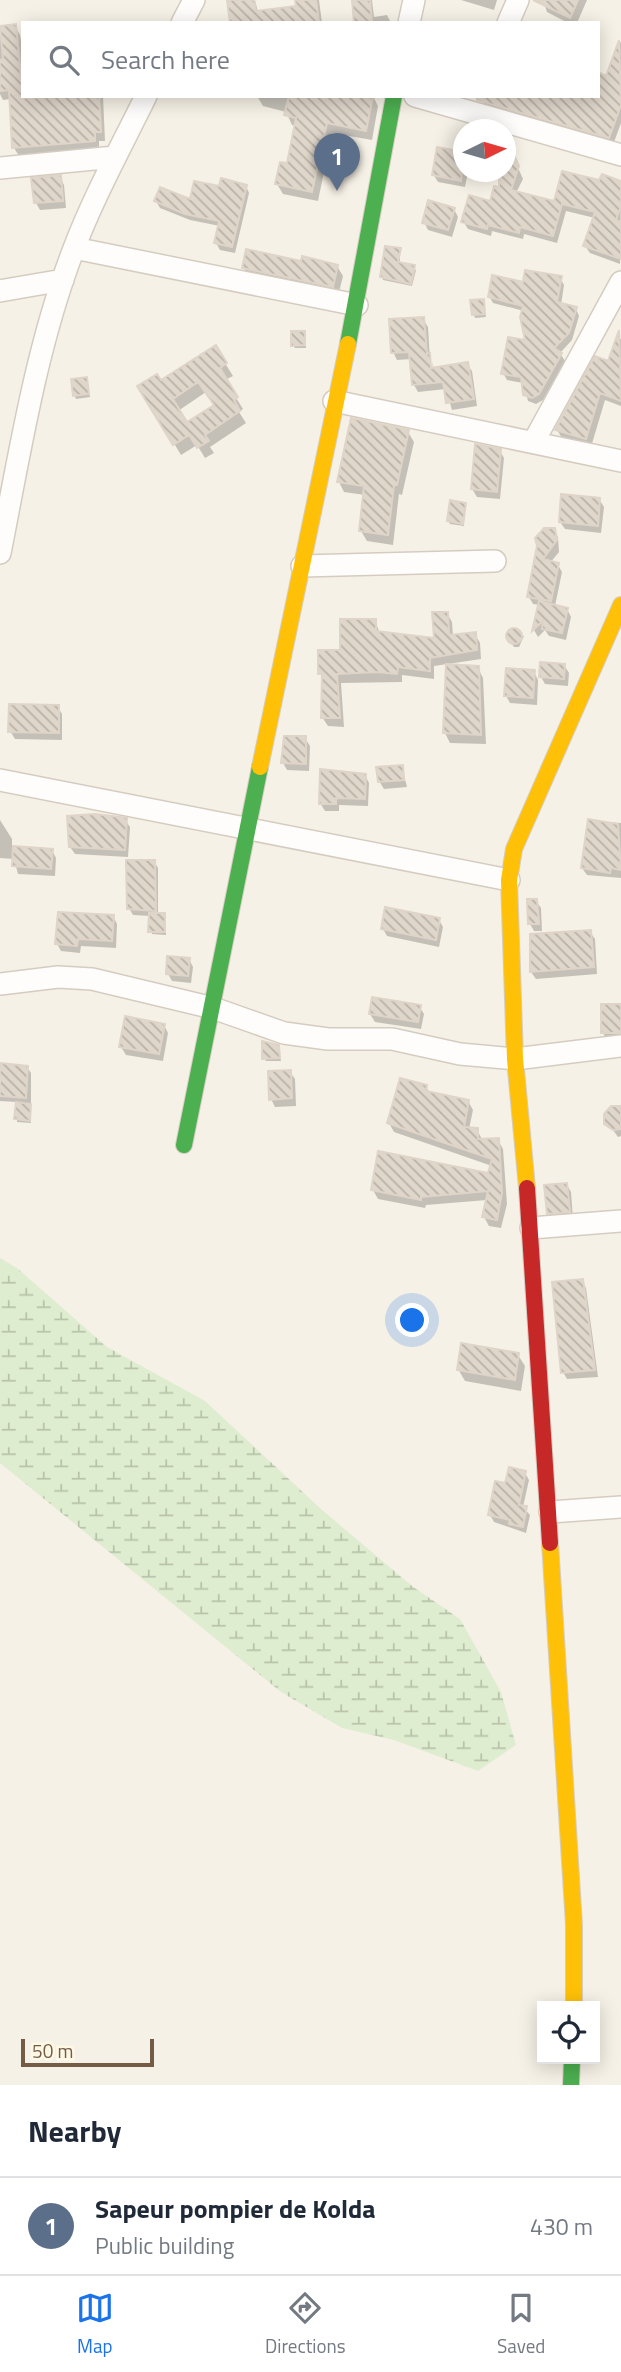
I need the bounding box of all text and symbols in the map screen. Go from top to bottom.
search box [21,21,600,98]
text: Search here [101,40,230,79]
icon: search [45,41,83,79]
north arrow [453,119,516,182]
pin: 1 [314,133,360,191]
your location [395,1303,429,1337]
map controls [537,2001,600,2064]
button: locate [537,2001,600,2064]
scale bar [21,2036,154,2068]
text: 50 m [32,2036,73,2065]
text: Nearby [28,2108,121,2154]
text: Sapeur pompier de Kolda [95,2189,376,2228]
text: 1 [45,2209,57,2244]
text: 430 m [530,2209,593,2244]
text: Public building [95,2228,234,2263]
tab: Map [76,2289,114,2360]
tab: Directions [265,2289,346,2360]
tab: Saved [497,2289,545,2360]

